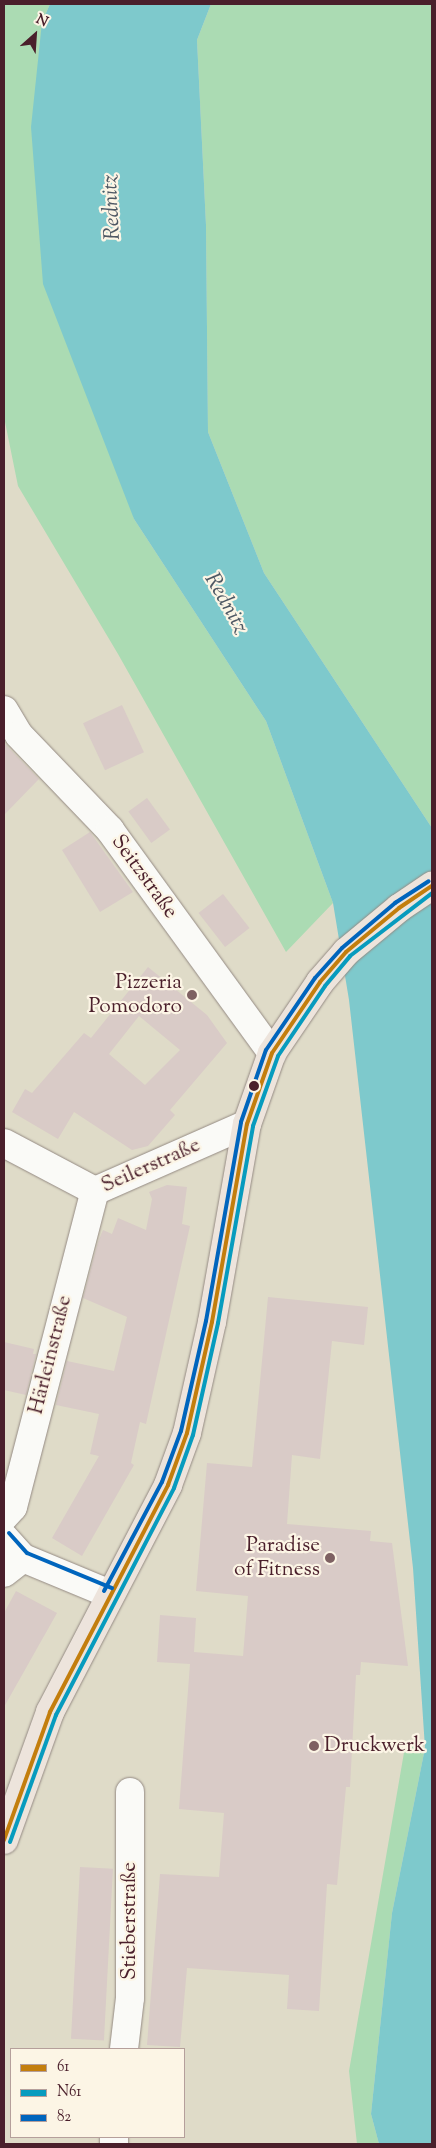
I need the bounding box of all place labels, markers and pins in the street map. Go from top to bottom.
place label: Pizzeria Pomodoro [88,970,182,1020]
marker: Pizzeria Pomodoro [186,989,198,1001]
unlabelled marker [249,1081,259,1091]
place label: Paradise of Fitness [234,1533,320,1583]
marker: Paradise of Fitness [324,1552,336,1564]
place label: Druckwerk [324,1733,425,1759]
marker: Druckwerk [308,1740,320,1752]

